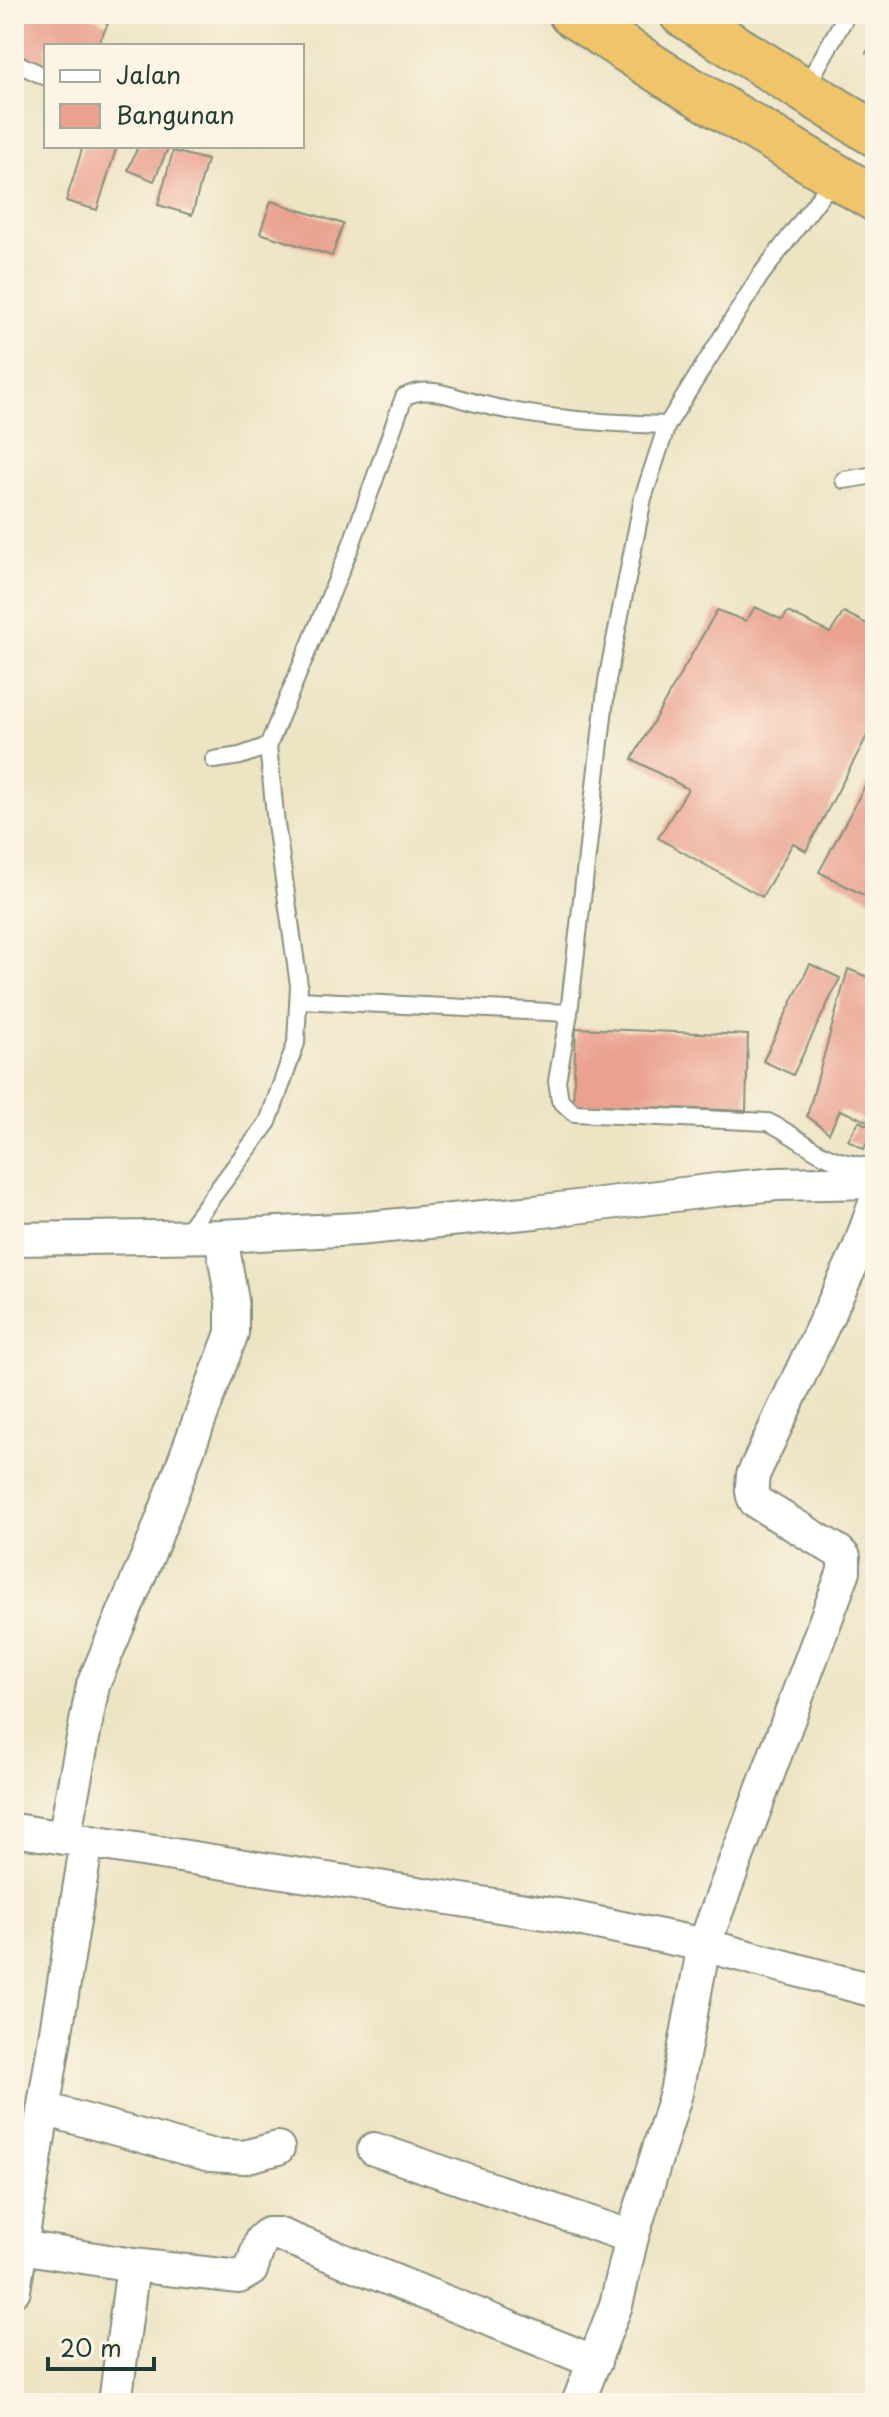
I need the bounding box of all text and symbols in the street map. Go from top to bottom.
legend [44,44,304,148]
text: Jalan [116,56,181,92]
text: Bangunan [116,96,235,132]
scale bar [48,2321,154,2371]
text: 20 m [60,2329,122,2365]

